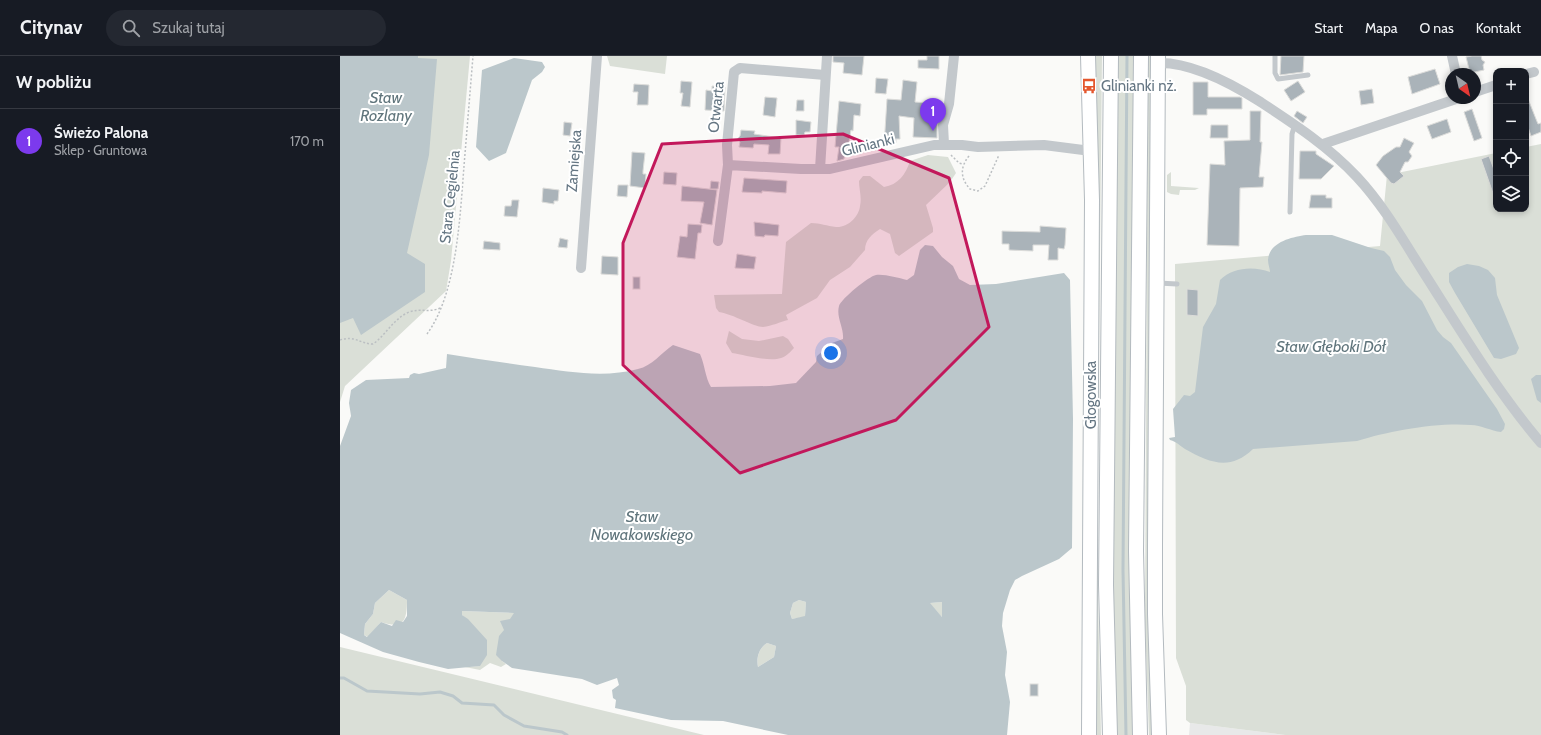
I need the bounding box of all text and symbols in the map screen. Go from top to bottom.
search box [106,10,386,46]
text: Citynav [20,16,82,39]
icon: search [120,17,142,39]
text: Szukaj tutaj [152,19,225,37]
text: Start [1314,19,1343,37]
text: Mapa [1365,19,1397,37]
text: O nas [1419,19,1454,37]
text: Kontakt [1476,19,1521,37]
north arrow [1445,68,1481,104]
map controls [1493,68,1529,212]
button: + [1493,68,1529,104]
text: W pobliżu [16,72,91,92]
bus stop icon: Glinianki nż. [1080,77,1098,95]
place label: Glinianki nż. [1101,77,1177,95]
street label: Otwarta [704,80,728,134]
water label: Staw Rozlany [360,88,412,125]
pin: 1 [920,98,946,131]
button: − [1493,104,1529,140]
text: Świeżo Palona [54,124,148,142]
street label: Zamiejska [563,128,585,193]
street label: Glinianki [840,130,896,160]
text: 1 [27,133,31,149]
text: 170 m [290,133,324,149]
button: locate [1493,140,1529,176]
text: Sklep · Gruntowa [54,142,147,158]
street label: Stara Cegielnia [436,149,464,245]
button: layers [1493,176,1529,212]
water label: Staw Głęboki Dół [1276,337,1387,356]
your location [821,343,841,363]
street label: Głogowska [1082,360,1100,429]
water label: Staw Nowakowskiego [591,507,693,544]

